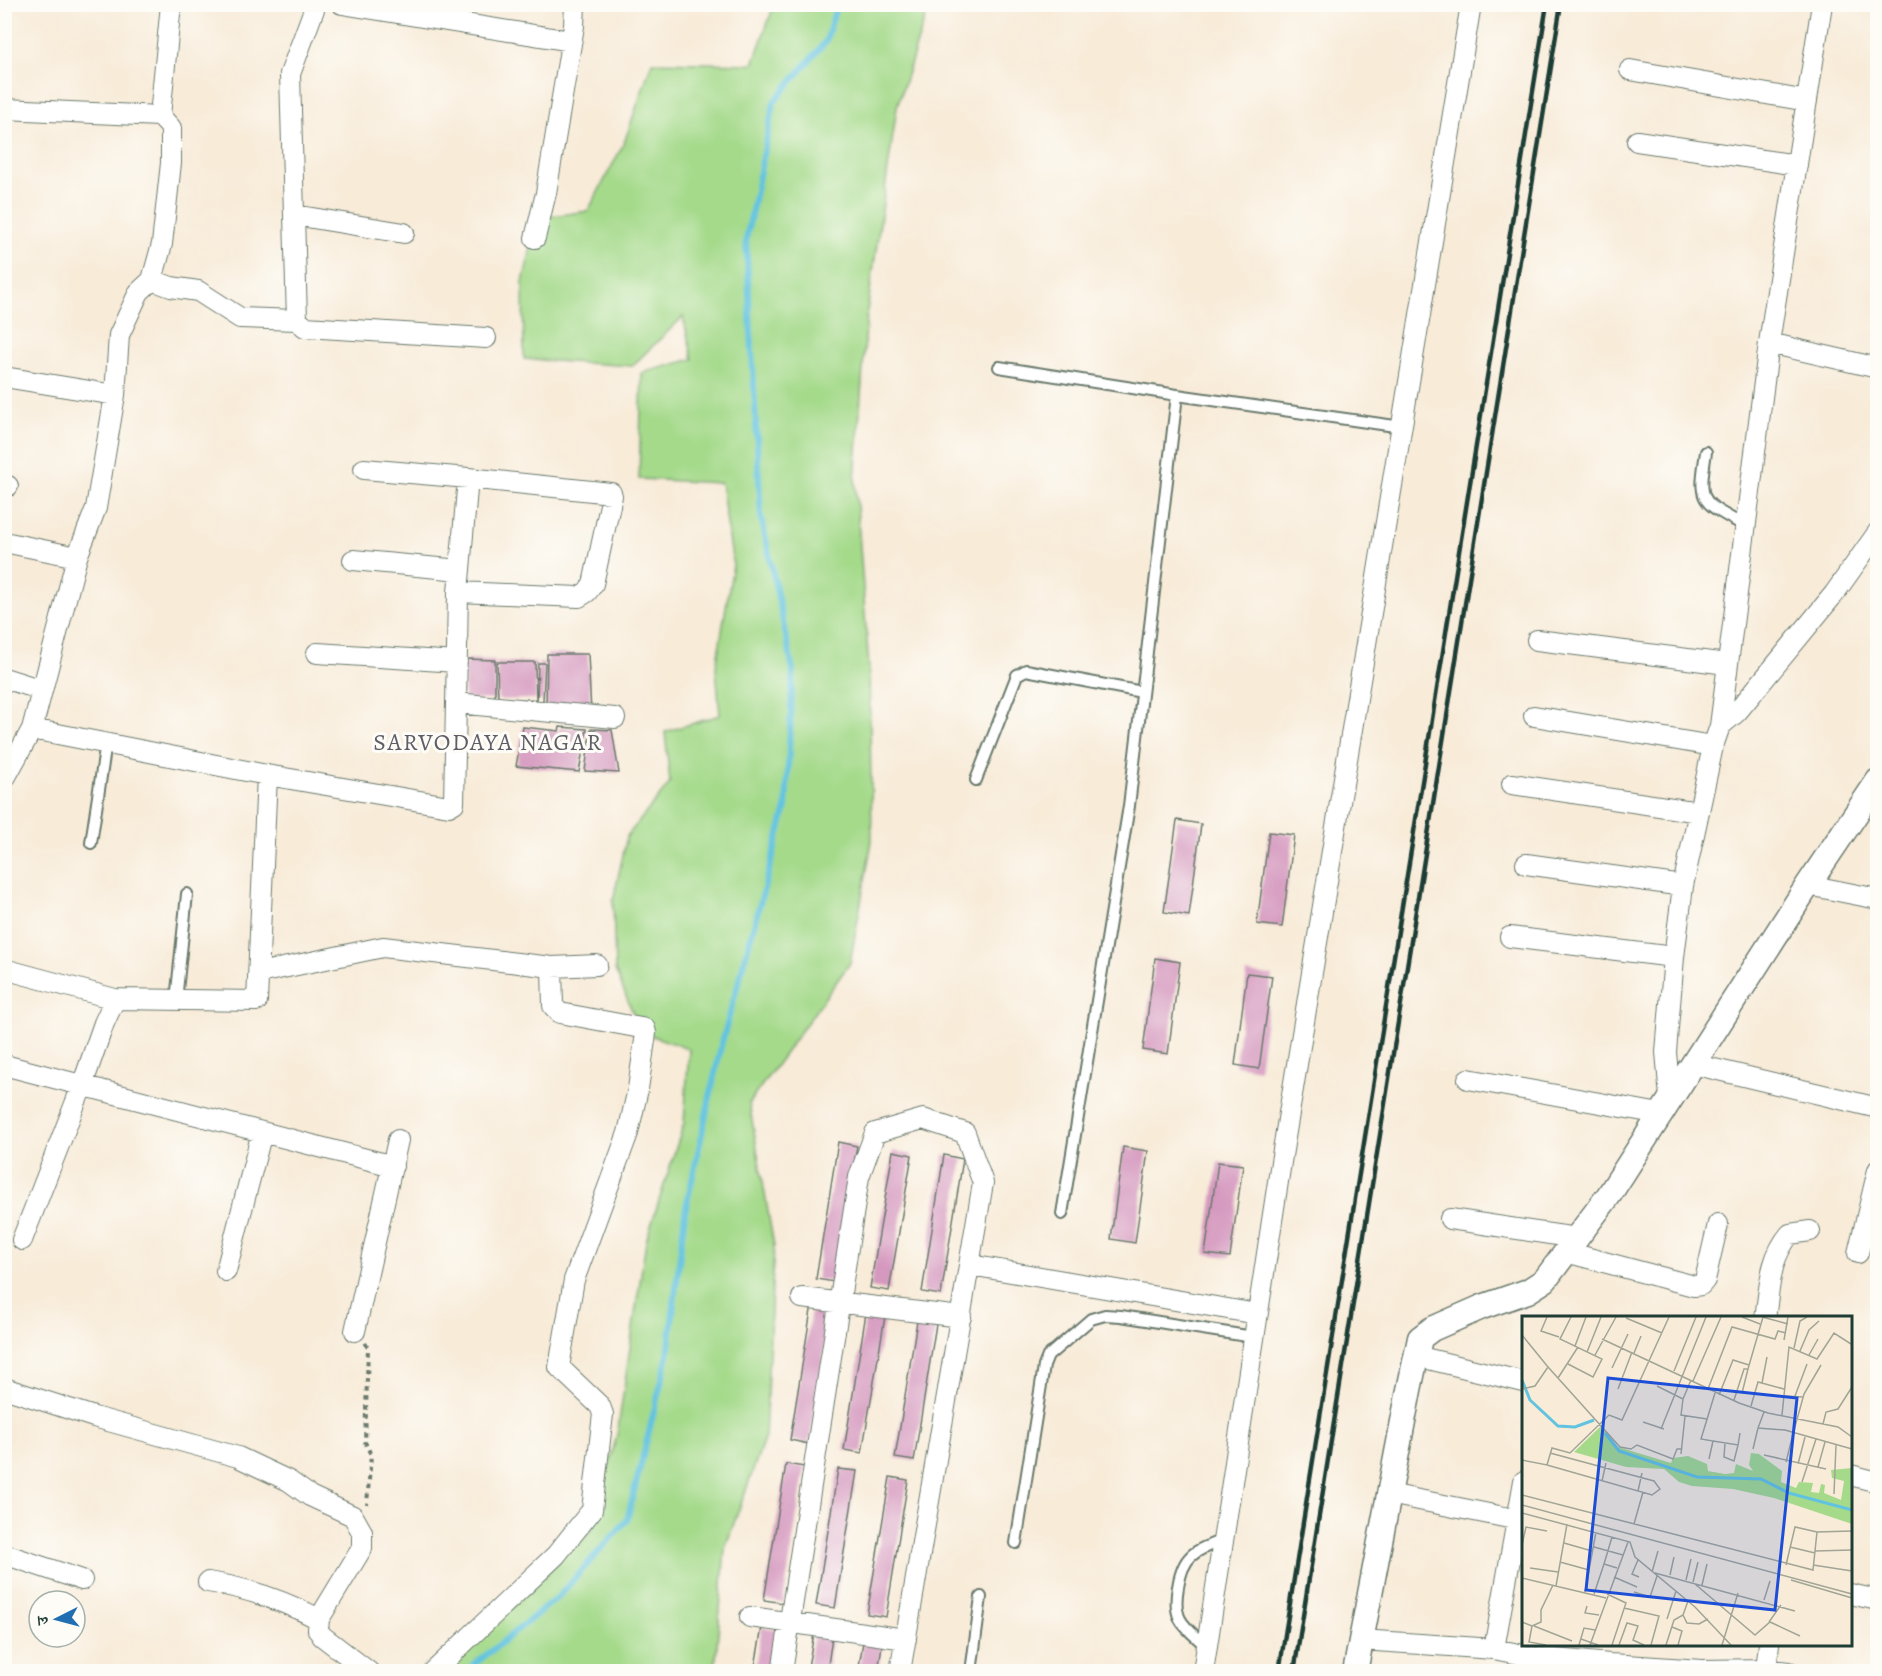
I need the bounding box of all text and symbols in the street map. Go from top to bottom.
district label: SARVODAYA NAGAR [373,726,603,758]
inset map [1522,1316,1852,1646]
north arrow [27,1589,87,1649]
text: उ [32,1613,55,1627]

